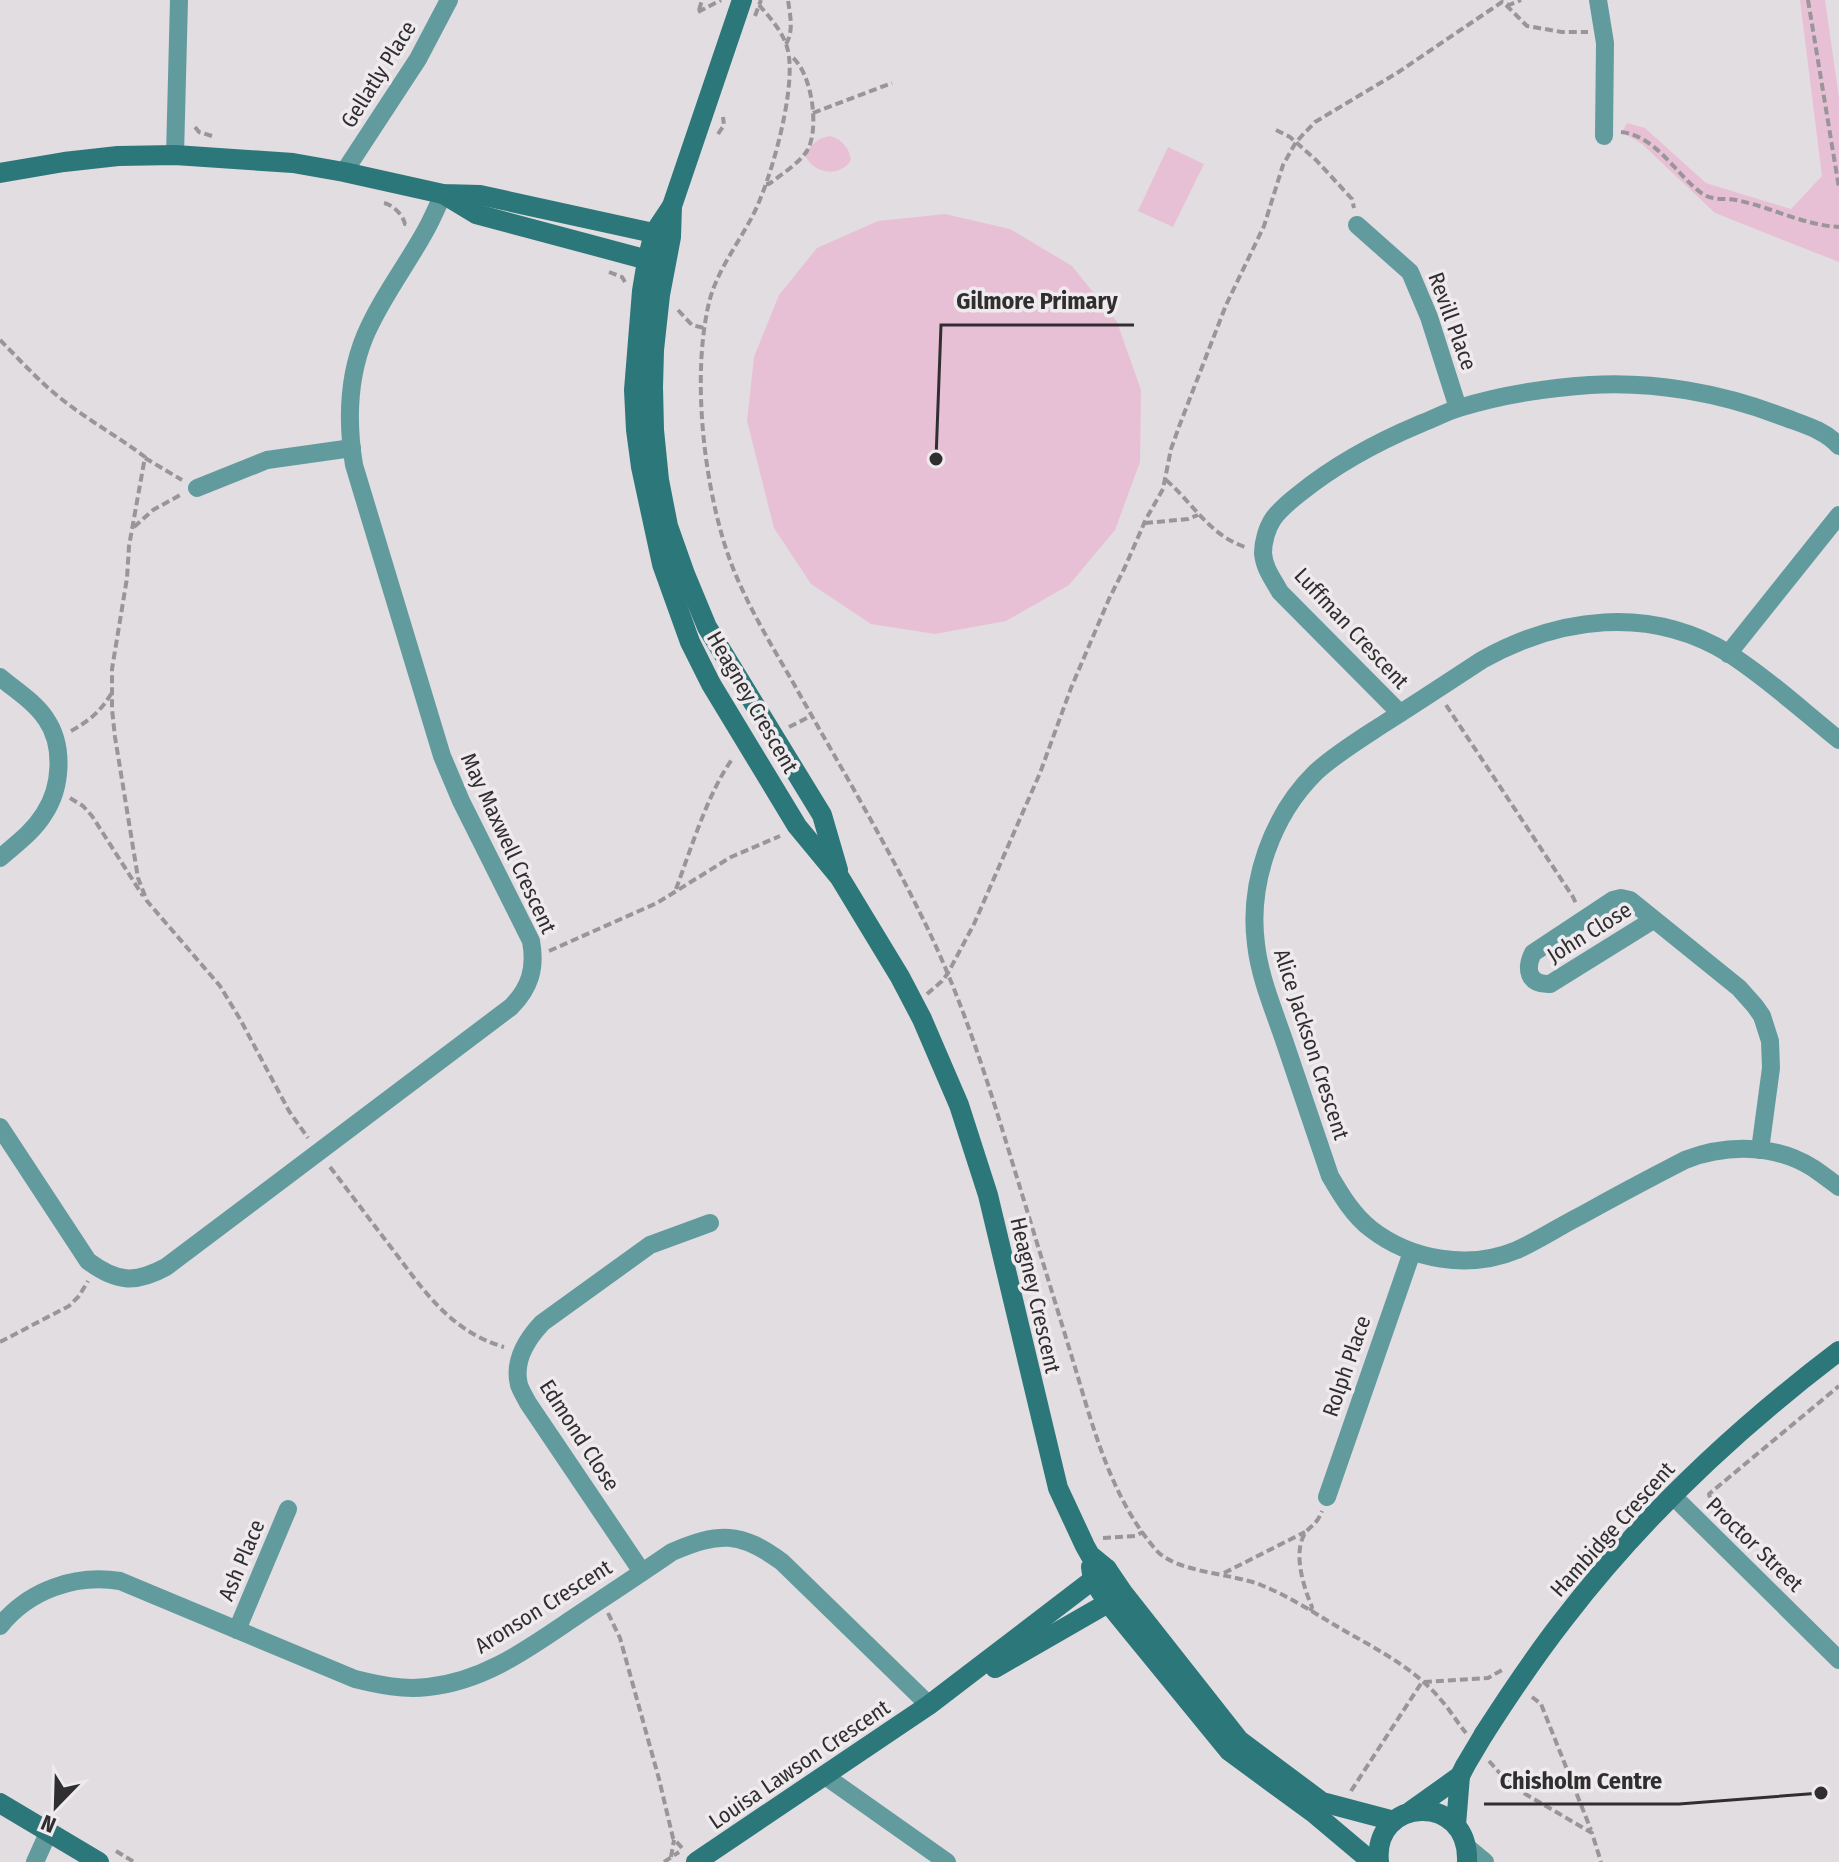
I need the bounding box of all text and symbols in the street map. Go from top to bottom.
street label: Gellatly Place [335,16,422,133]
street label: Revill Place [1422,269,1483,374]
callout: Gilmore Primary [941,277,1134,325]
text: Gilmore Primary [956,287,1118,315]
street label: Luffman Crescent [1289,562,1415,695]
street label: Heagney Crescent [701,627,804,779]
street label: May Maxwell Crescent [455,749,563,938]
street label: John Close [1542,896,1636,969]
street label: Alice Jackson Crescent [1268,945,1355,1144]
street label: Heagney Crescent [1004,1215,1067,1376]
street label: Rolph Place [1317,1312,1376,1420]
street label: Edmond Close [534,1375,626,1496]
street label: Hambidge Crescent [1544,1455,1681,1603]
street label: Proctor Street [1700,1491,1809,1598]
street label: Ash Place [212,1516,271,1605]
street label: Aronson Crescent [470,1553,617,1659]
street label: Louisa Lawson Crescent [704,1693,895,1835]
callout: Chisholm Centre [1484,1756,1679,1804]
north arrow [16,1766,96,1846]
text: Chisholm Centre [1500,1767,1662,1795]
text: N [37,1809,60,1839]

